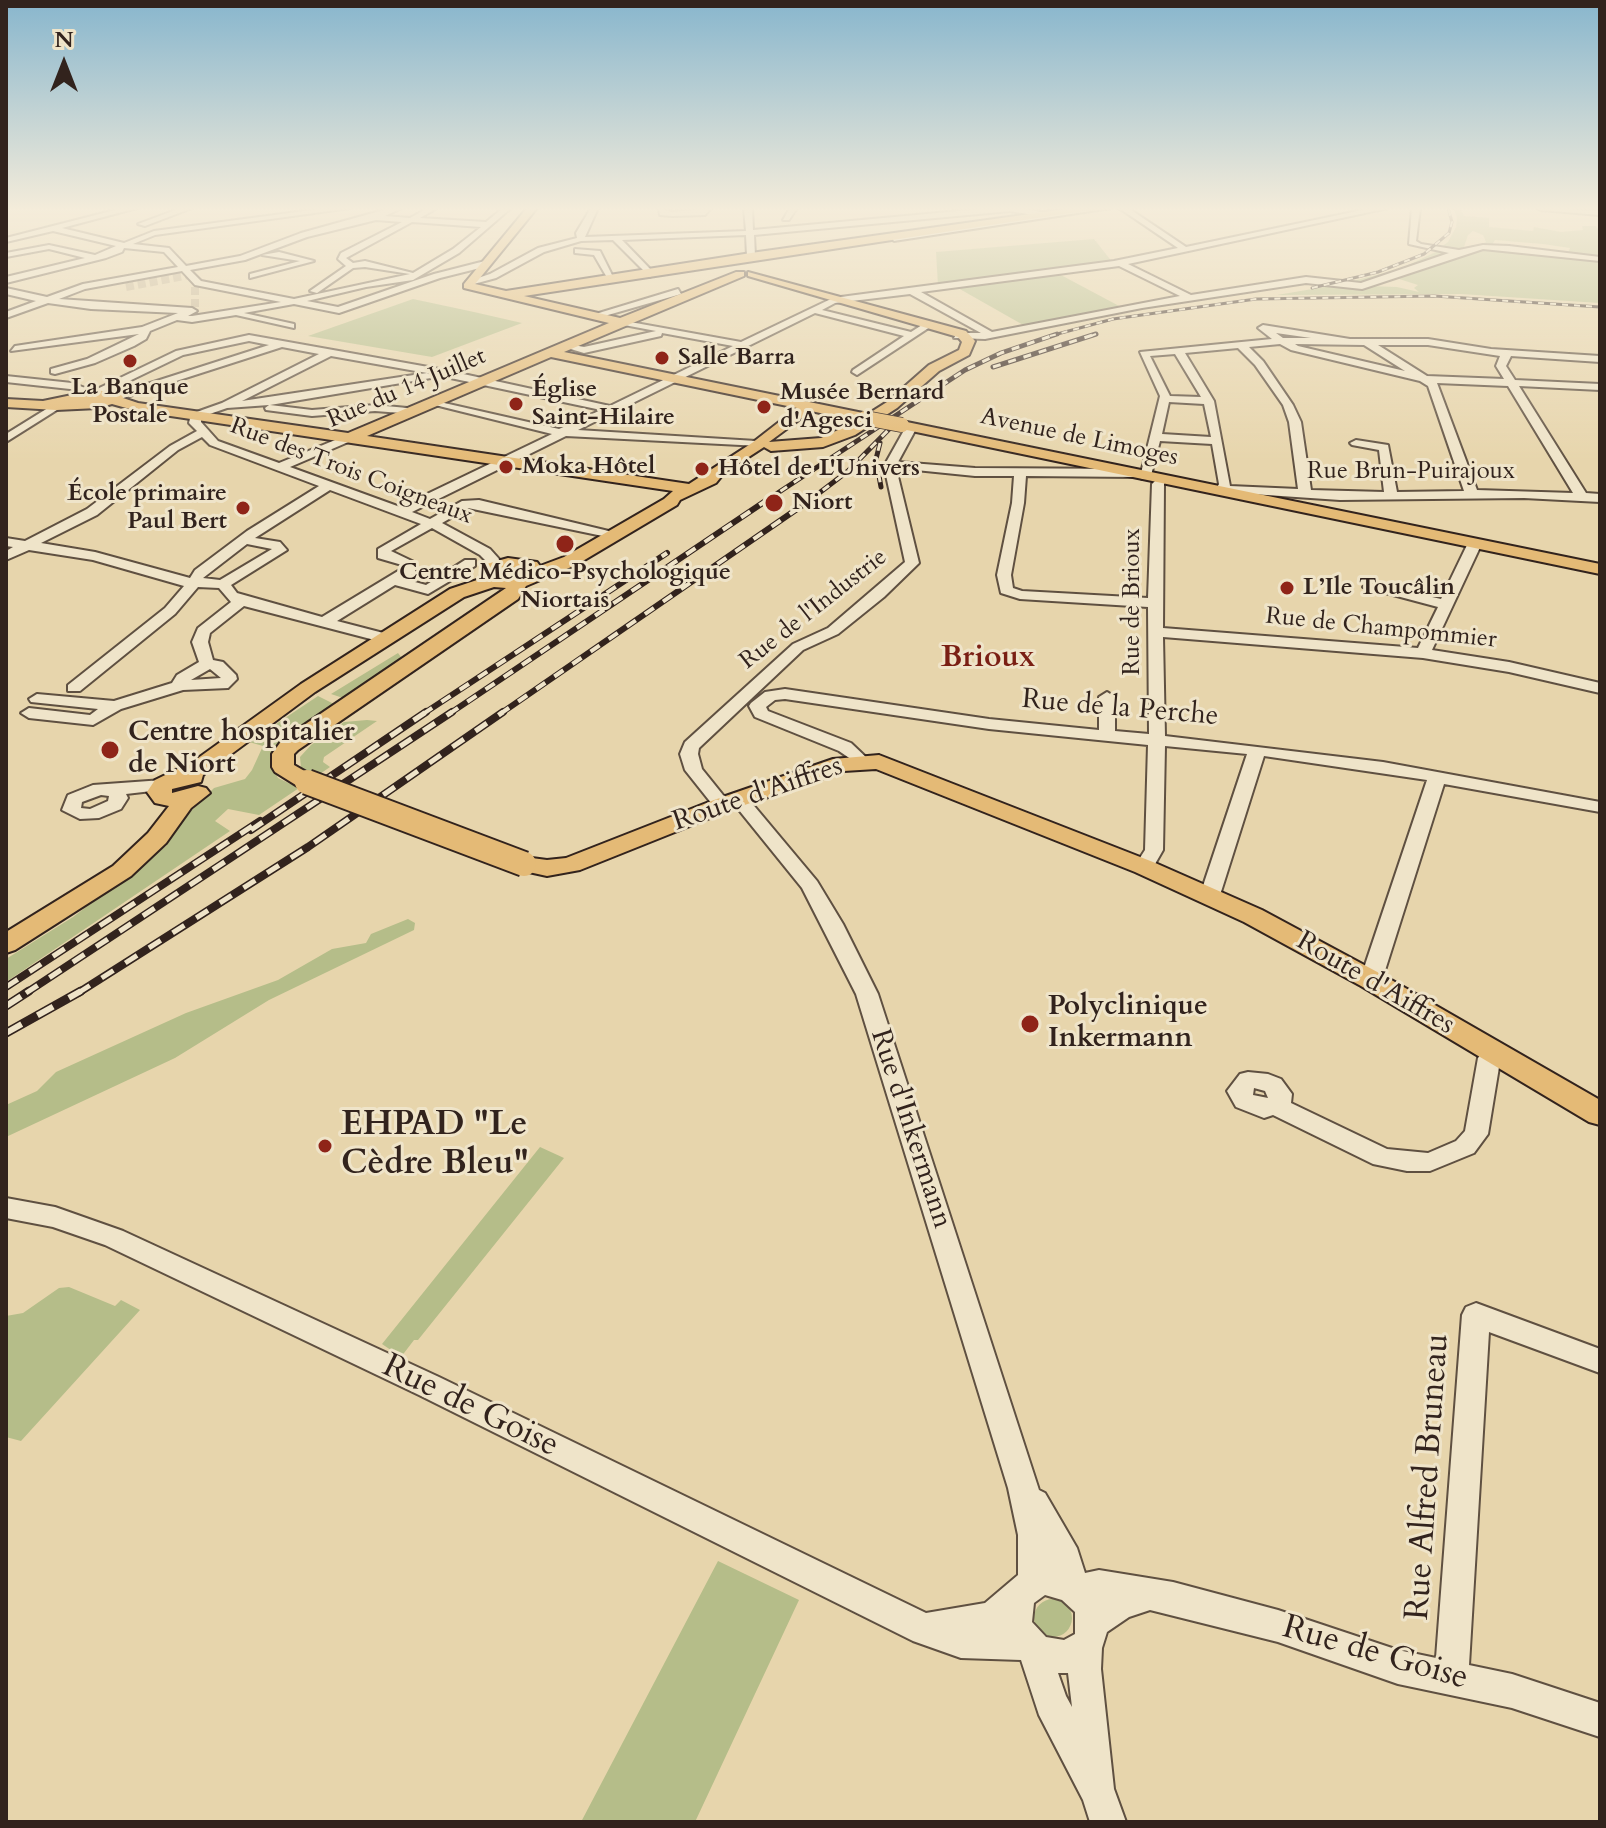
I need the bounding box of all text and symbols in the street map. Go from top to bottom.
north arrow [24,24,104,104]
text: N [54,25,74,55]
street label: Rue du 14 Juillet [323,343,491,435]
place label: Salle Barra [678,344,795,372]
marker: Salle Barra [653,349,671,367]
marker: La Banque Postale [121,352,139,370]
place label: La Banque Postale [71,374,189,430]
place label: Église Saint-Hilaire [532,376,675,432]
place label: Musée Bernard d'Agesci [780,379,944,435]
marker: Église Saint-Hilaire [507,395,525,413]
marker: Musée Bernard d'Agesci [755,398,773,416]
street label: Avenue de Limoges [978,403,1180,473]
street label: Rue des Trois Coigneaux [226,412,476,532]
place label: Moka Hôtel [522,453,655,481]
place label: Hôtel de L'Univers [718,455,920,483]
marker: Moka Hôtel [497,458,515,476]
street label: Rue Brun-Puirajoux [1307,458,1515,486]
marker: Hôtel de L'Univers [693,460,711,478]
place label: École primaire Paul Bert [67,480,227,536]
place label: Niort [792,489,852,517]
marker: Niort [763,492,785,514]
marker: École primaire Paul Bert [234,499,252,517]
street label: Rue de Brioux [1119,528,1147,676]
marker: Centre Médico-Psychologique Niortais [554,533,576,555]
street label: Rue de l'Industrie [735,544,893,676]
place label: Centre Médico-Psychologique Niortais [399,559,731,615]
place label: L’Ile Toucâlin [1303,574,1455,602]
marker: L’Ile Toucâlin [1278,579,1296,597]
street label: Rue de Champommier [1264,603,1498,655]
district label: Brioux [941,641,1035,677]
street label: Rue de la Perche [1020,684,1220,734]
place label: Centre hospitalier de Niort [128,717,355,783]
marker: Centre hospitalier de Niort [99,739,121,761]
street label: Route d'Aiffres [669,750,847,840]
street label: Route d'Aiffres [1290,925,1460,1043]
place label: Polyclinique Inkermann [1048,991,1208,1057]
marker: Polyclinique Inkermann [1019,1013,1041,1035]
street label: Rue d'Inkermann [862,1025,958,1233]
place label: EHPAD "Le Cèdre Bleu" [341,1106,529,1186]
marker: EHPAD "Le Cèdre Bleu" [316,1137,334,1155]
street label: Rue Alfred Bruneau [1399,1332,1459,1622]
street label: Rue de Goise [375,1347,565,1467]
street label: Rue de Goise [1278,1608,1472,1700]

